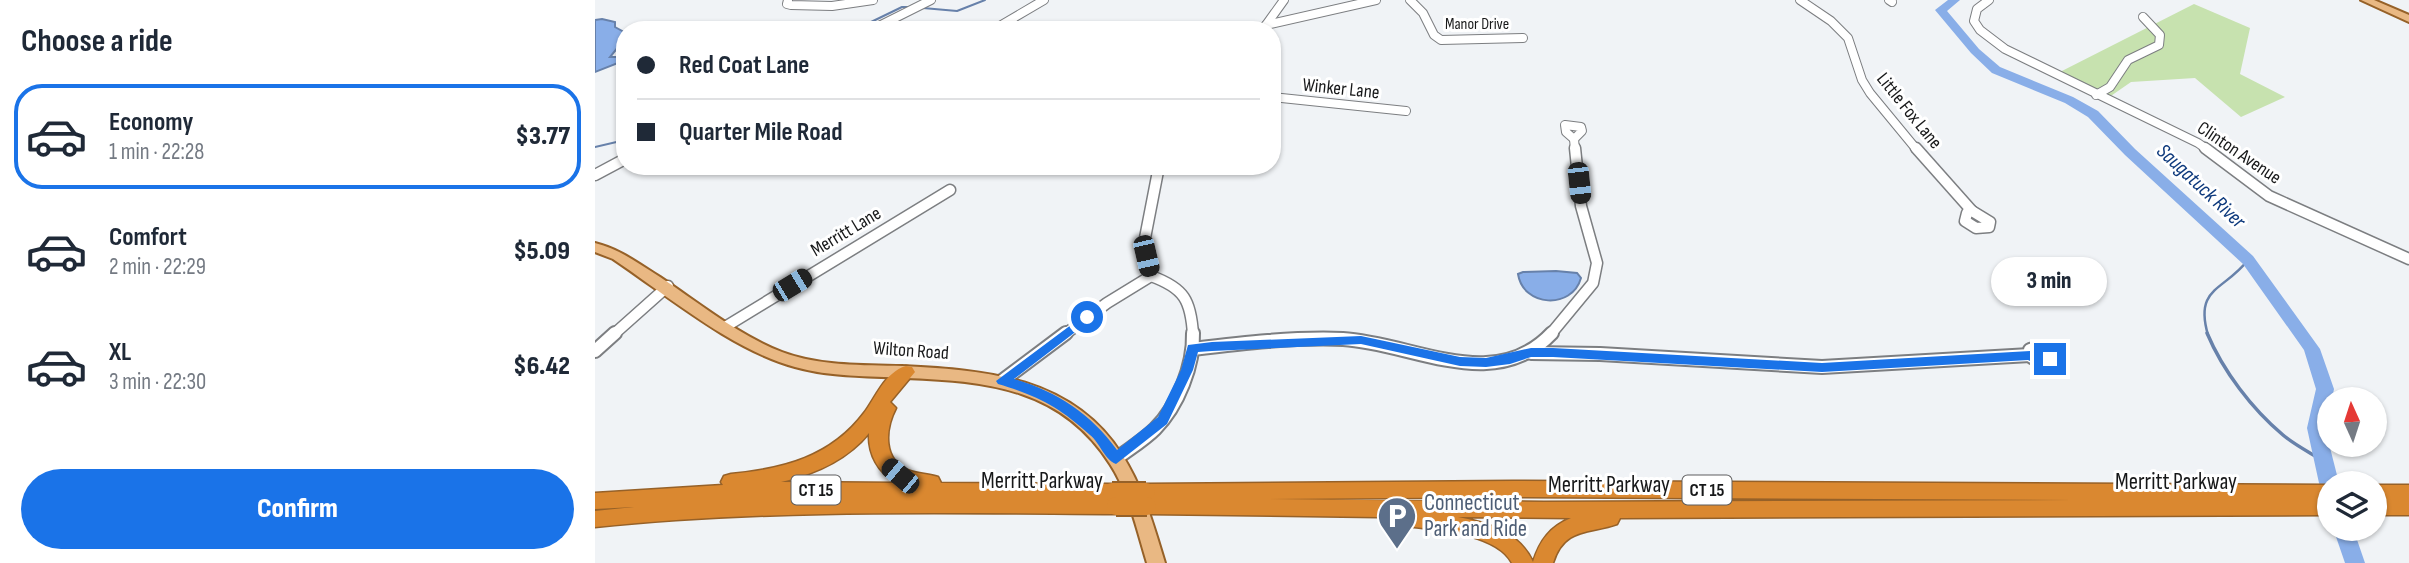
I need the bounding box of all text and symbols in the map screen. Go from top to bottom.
street label: Manor Drive [1445,15,1509,34]
text: Choose a ride [21,22,173,61]
text: Red Coat Lane [679,50,809,81]
street label: Little Fox Lane [1871,68,1947,154]
street label: Winker Lane [1301,74,1381,104]
icon: car [25,105,88,168]
text: Economy [109,107,193,138]
text: Quarter Mile Road [679,117,843,148]
street label: Clinton Avenue [2193,117,2285,189]
text: $3.77 [516,121,570,152]
text: 1 min · 22:28 [109,138,204,166]
water label: Saugatuck River [2151,139,2251,234]
car [1567,161,1592,205]
street label: Merritt Lane [807,202,885,262]
icon: car [25,220,88,283]
text: Comfort [109,222,187,253]
car [1132,233,1161,279]
text: $5.09 [513,236,570,267]
text: 2 min · 22:29 [109,253,206,281]
callout: 3 min [1992,258,2108,306]
car [769,265,816,305]
text: 3 min [2027,267,2071,295]
route start [1071,301,1103,333]
icon: car [25,335,88,398]
text: XL [109,337,131,368]
street label: Wilton Road [872,337,950,365]
route end [2034,343,2066,375]
text: $6.42 [513,351,570,382]
text: 3 min · 22:30 [109,368,206,396]
north arrow [2317,387,2387,457]
map controls [2317,387,2387,541]
car [878,454,923,498]
street label: Merritt Parkway [981,467,1103,495]
street label: Merritt Parkway [2115,468,2237,496]
button: Confirm [21,469,574,549]
street label: Merritt Parkway [1548,471,1670,499]
button: layers [2317,471,2387,541]
road number: CT 15 [791,476,841,504]
road number: CT 15 [1683,476,1731,504]
place label: Connecticut Park and Ride [1424,489,1527,543]
parking icon: Connecticut Park and Ride [1376,495,1418,550]

